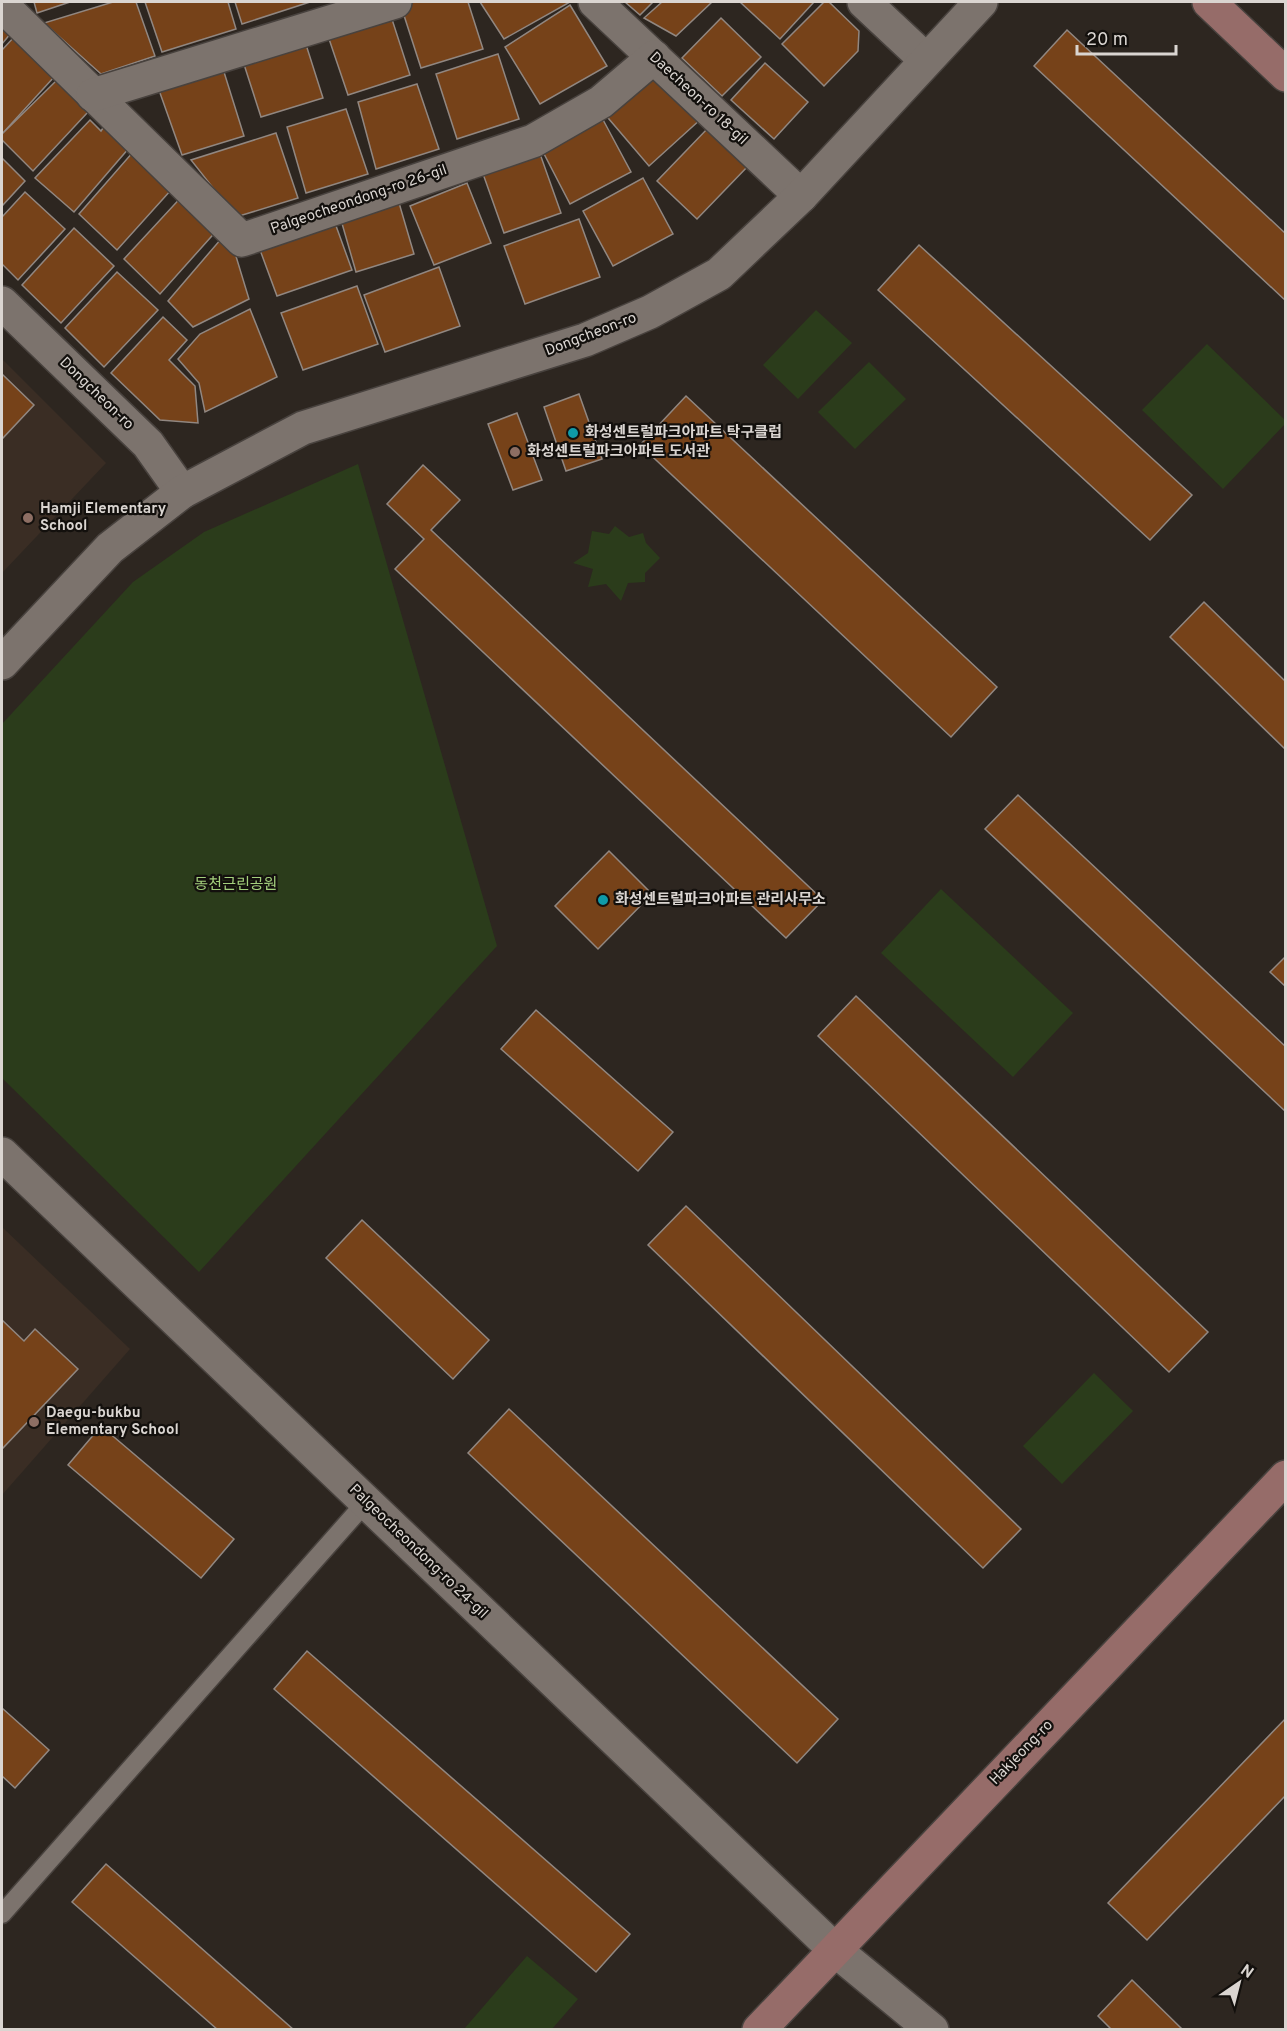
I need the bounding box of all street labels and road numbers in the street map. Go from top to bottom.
street label: Daecheon-ro 18-gil [645,48,751,150]
street label: Palgeocheondong-ro 26-gil [268,161,450,239]
street label: Dongcheon-ro [543,309,639,361]
street label: Dongcheon-ro [55,354,137,434]
street label: Palgeocheondong-ro 24-gil [345,1481,491,1623]
street label: Hakjeong-ro [986,1716,1058,1790]

